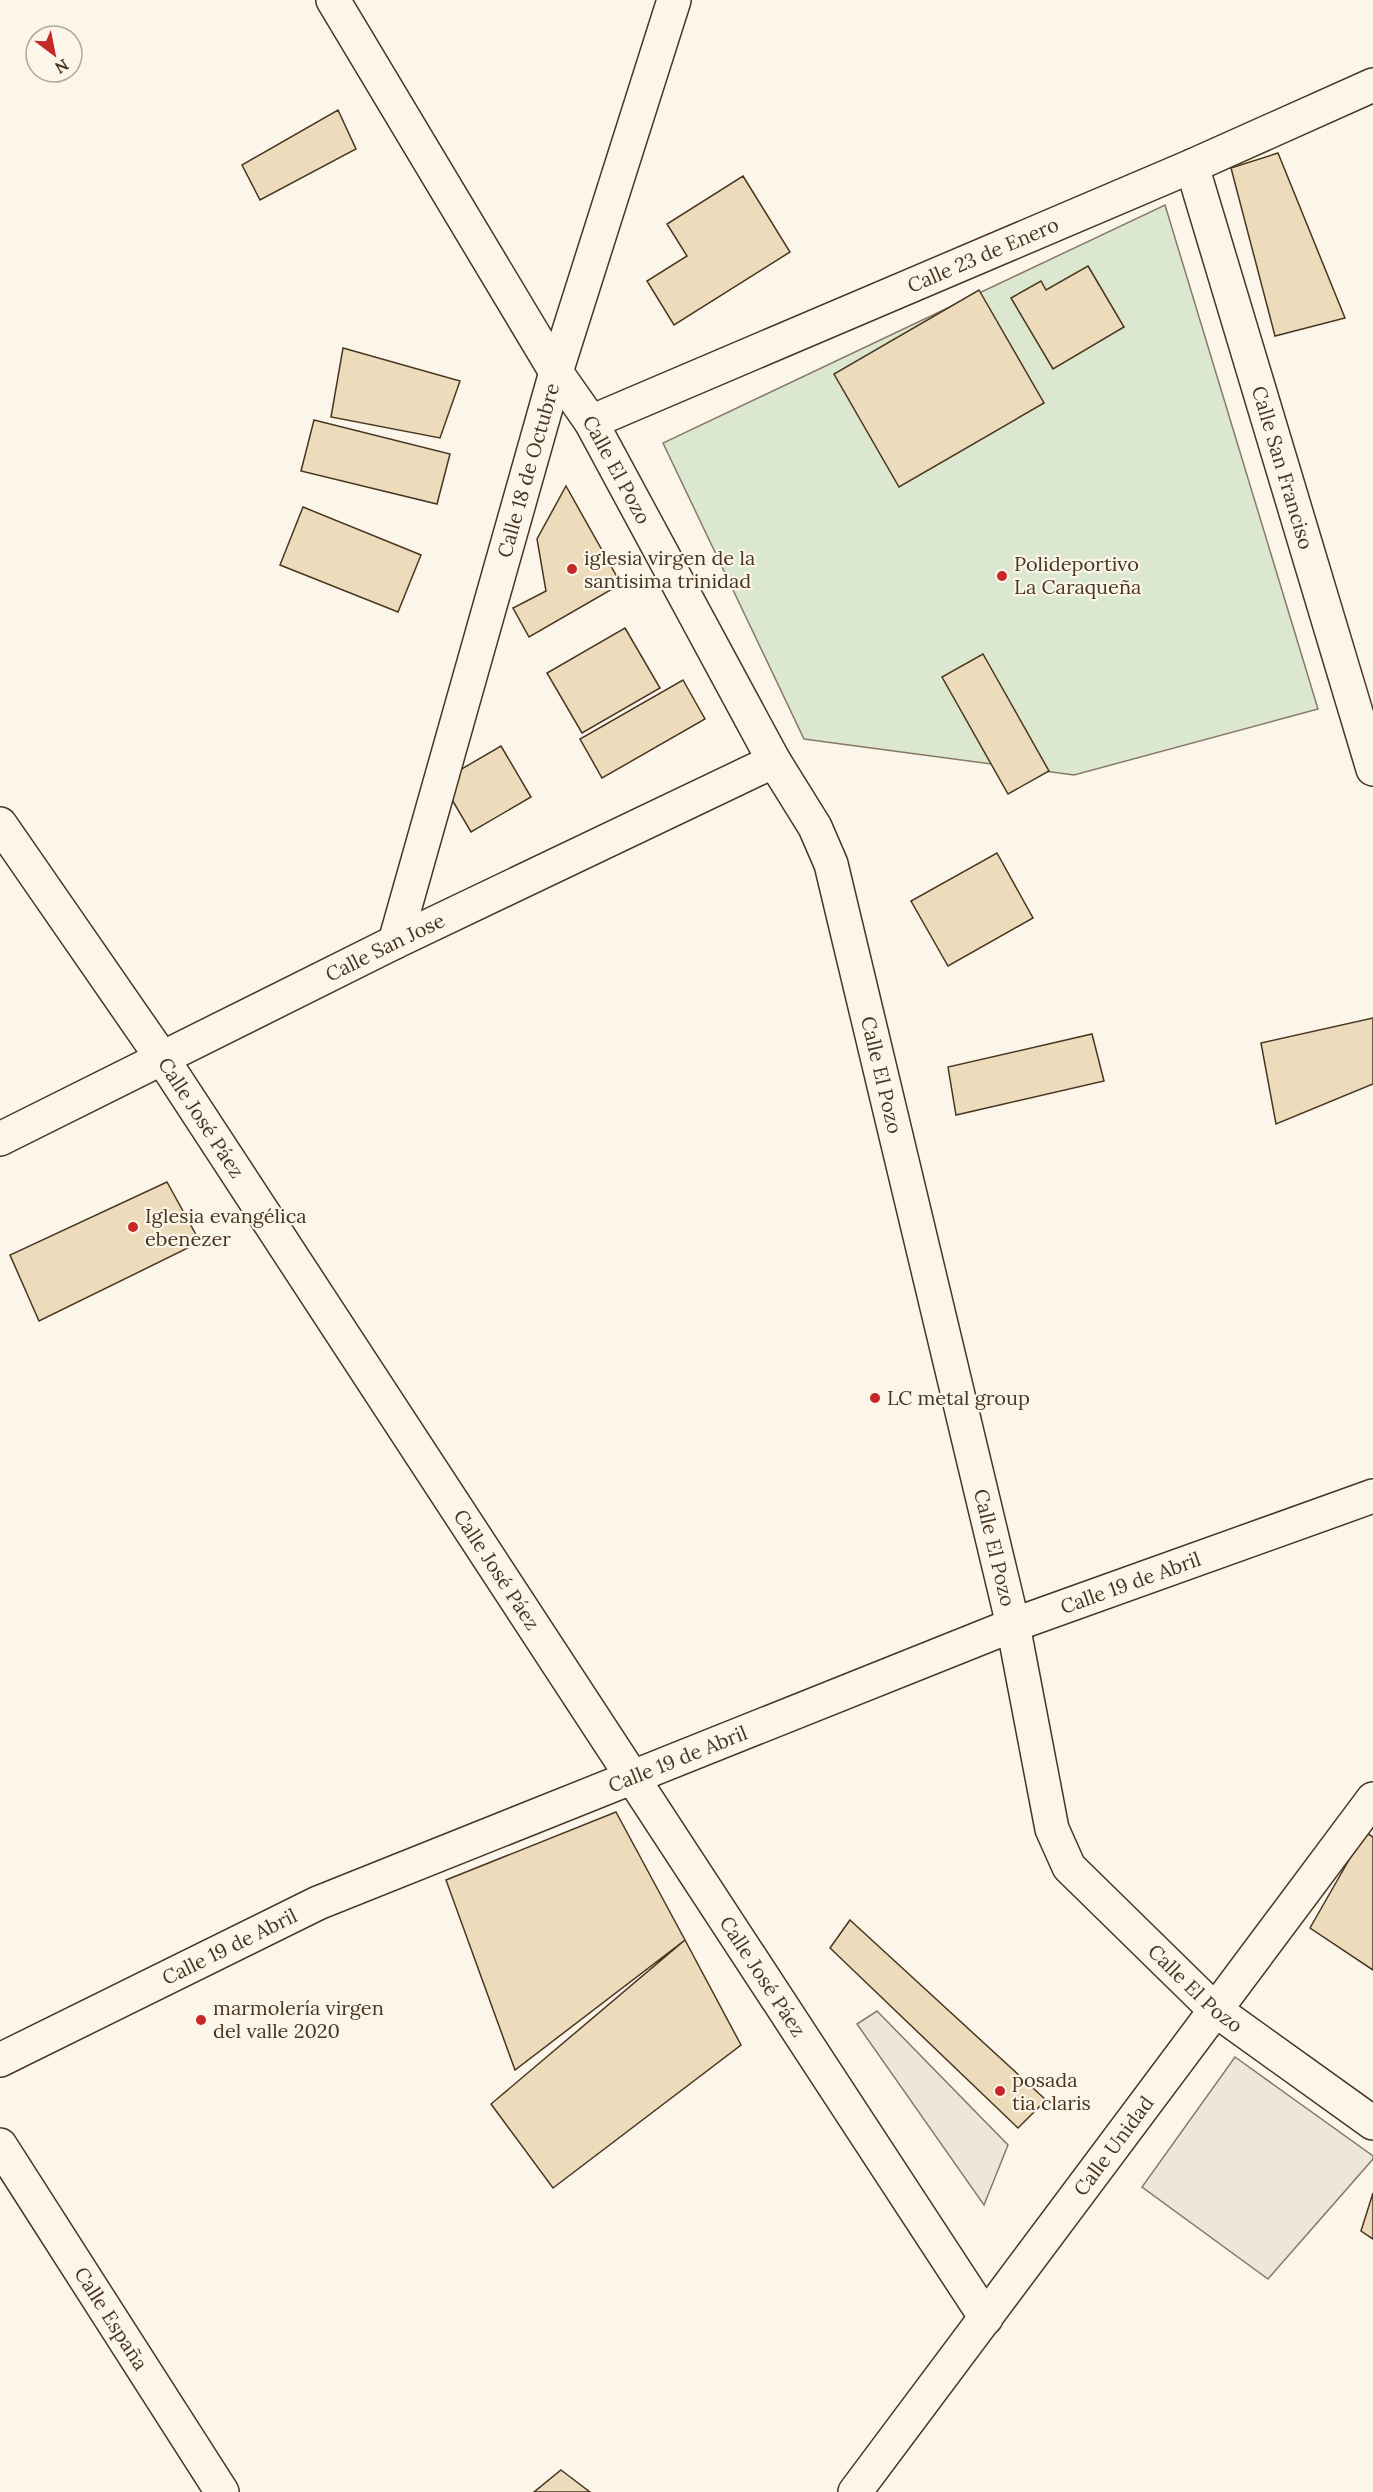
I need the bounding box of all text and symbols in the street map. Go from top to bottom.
north arrow [24,24,84,84]
text: N [51,55,72,78]
street label: Calle 23 de Enero [903,211,1062,298]
street label: Calle 18 de Octubre [491,380,564,560]
street label: Calle San Franciso [1247,383,1319,552]
street label: Calle El Pozo [578,411,657,528]
place label: iglesia virgen de la santisima trinidad [584,545,755,593]
place label: Polideportivo La Caraqueña [1014,551,1141,599]
marker: iglesia virgen de la santisima trinidad [565,562,579,576]
marker: Polideportivo La Caraqueña [995,569,1009,583]
street label: Calle San Jose [321,907,448,987]
street label: Calle El Pozo [856,1014,908,1136]
street label: Calle José Páez [153,1052,250,1183]
place label: Iglesia evangélica ebenezer [145,1203,307,1251]
marker: Iglesia evangélica ebenezer [126,1220,140,1234]
place label: LC metal group [887,1385,1030,1410]
marker: LC metal group [868,1391,882,1405]
street label: Calle El Pozo [969,1486,1021,1609]
street label: Calle José Páez [449,1504,546,1634]
street label: Calle 19 de Abril [1057,1546,1204,1619]
street label: Calle 19 de Abril [604,1720,751,1798]
street label: Calle 19 de Abril [158,1902,301,1990]
street label: Calle José Páez [714,1911,812,2041]
street label: Calle El Pozo [1143,1938,1248,2038]
place label: marmolería virgen del valle 2020 [213,1995,384,2043]
marker: marmolería virgen del valle 2020 [194,2013,208,2027]
place label: posada tia claris [1012,2067,1091,2115]
marker: posada tia claris [993,2084,1007,2098]
street label: Calle Unidad [1068,2091,1159,2201]
street label: Calle España [69,2262,154,2375]

